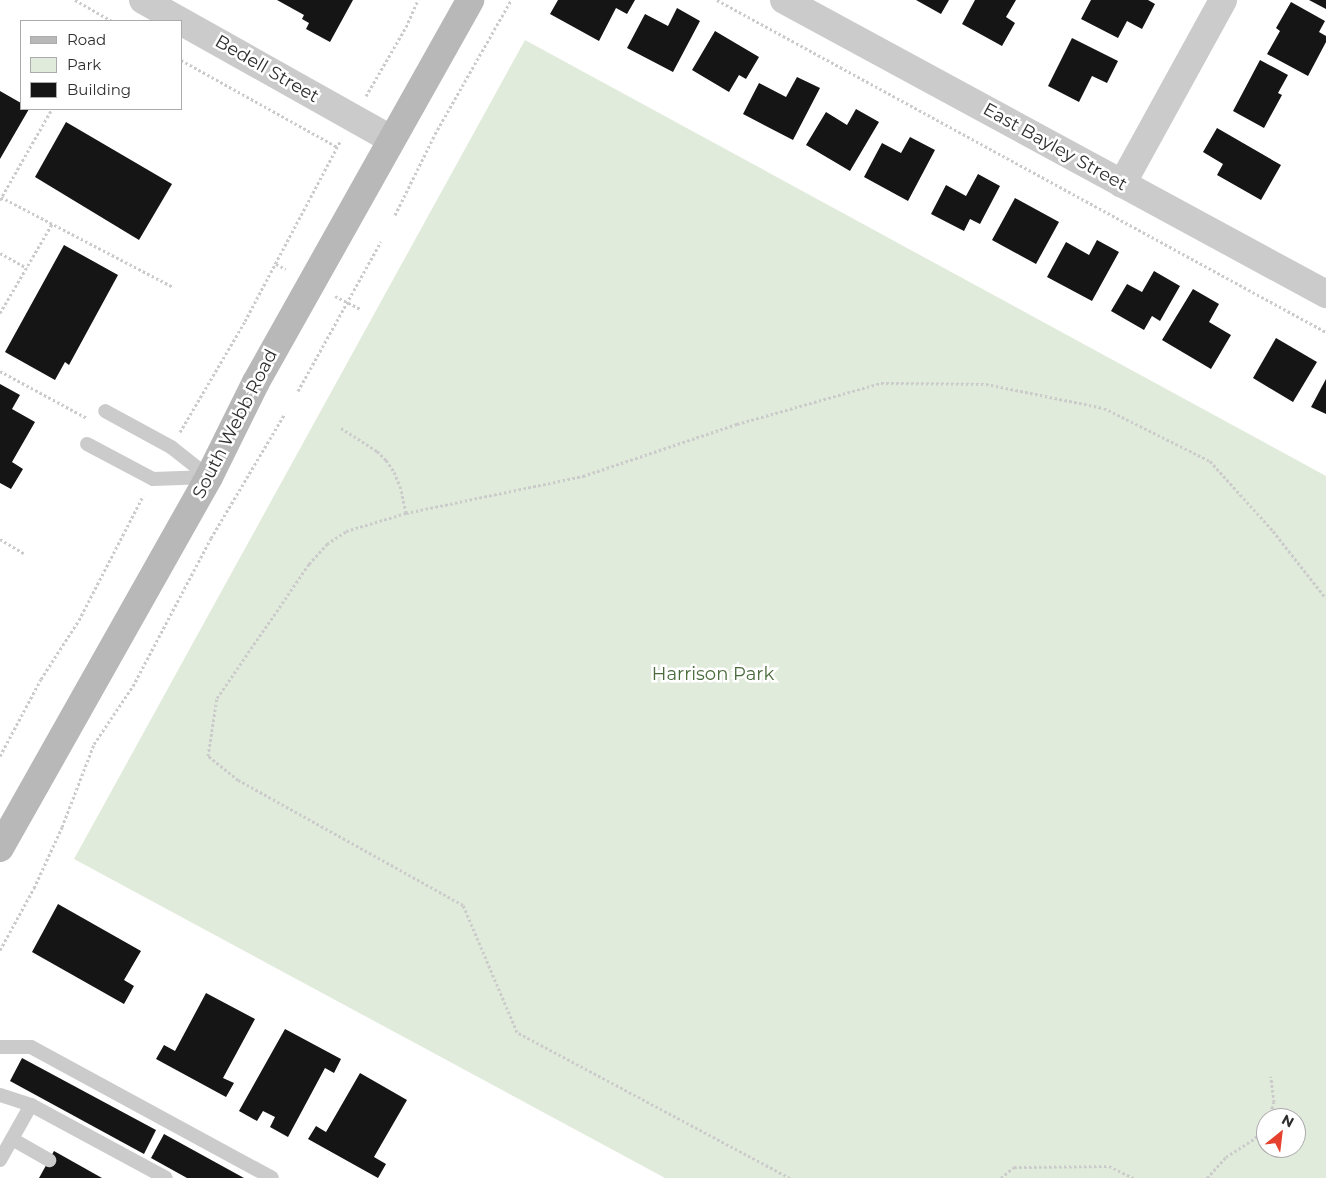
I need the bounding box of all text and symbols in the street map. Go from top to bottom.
legend [20,20,182,110]
text: Road [67,30,106,49]
street label: Bedell Street [211,31,323,107]
text: Park [67,55,101,74]
text: Building [67,80,131,99]
street label: East Bayley Street [979,98,1131,196]
street label: South Webb Road [188,346,282,502]
park label: Harrison Park [652,663,774,685]
north arrow [1256,1108,1306,1158]
text: N [1278,1110,1297,1131]

